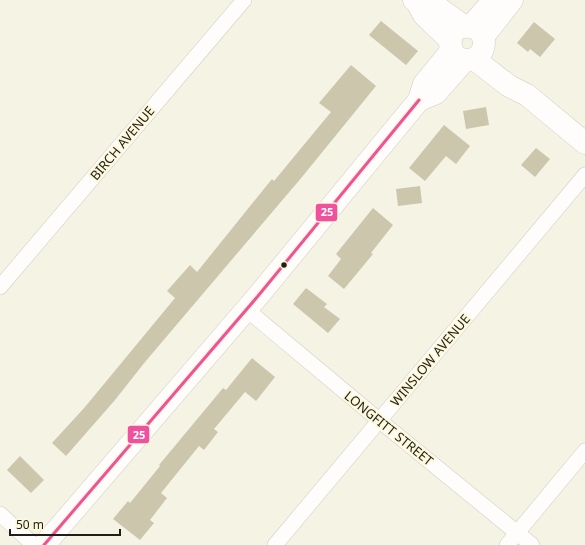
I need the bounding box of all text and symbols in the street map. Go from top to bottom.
street label: BIRCH AVENUE [86,102,158,184]
line badge: 25 [315,203,338,222]
text: 25 [321,204,333,219]
unlabelled marker [279,260,289,270]
street label: WINSLOW AVENUE [386,310,474,410]
street label: LONGFITT STREET [341,387,438,470]
line badge: 25 [127,425,150,444]
text: 25 [133,427,145,442]
scale bar [10,511,120,537]
text: 50 m [16,516,44,533]

